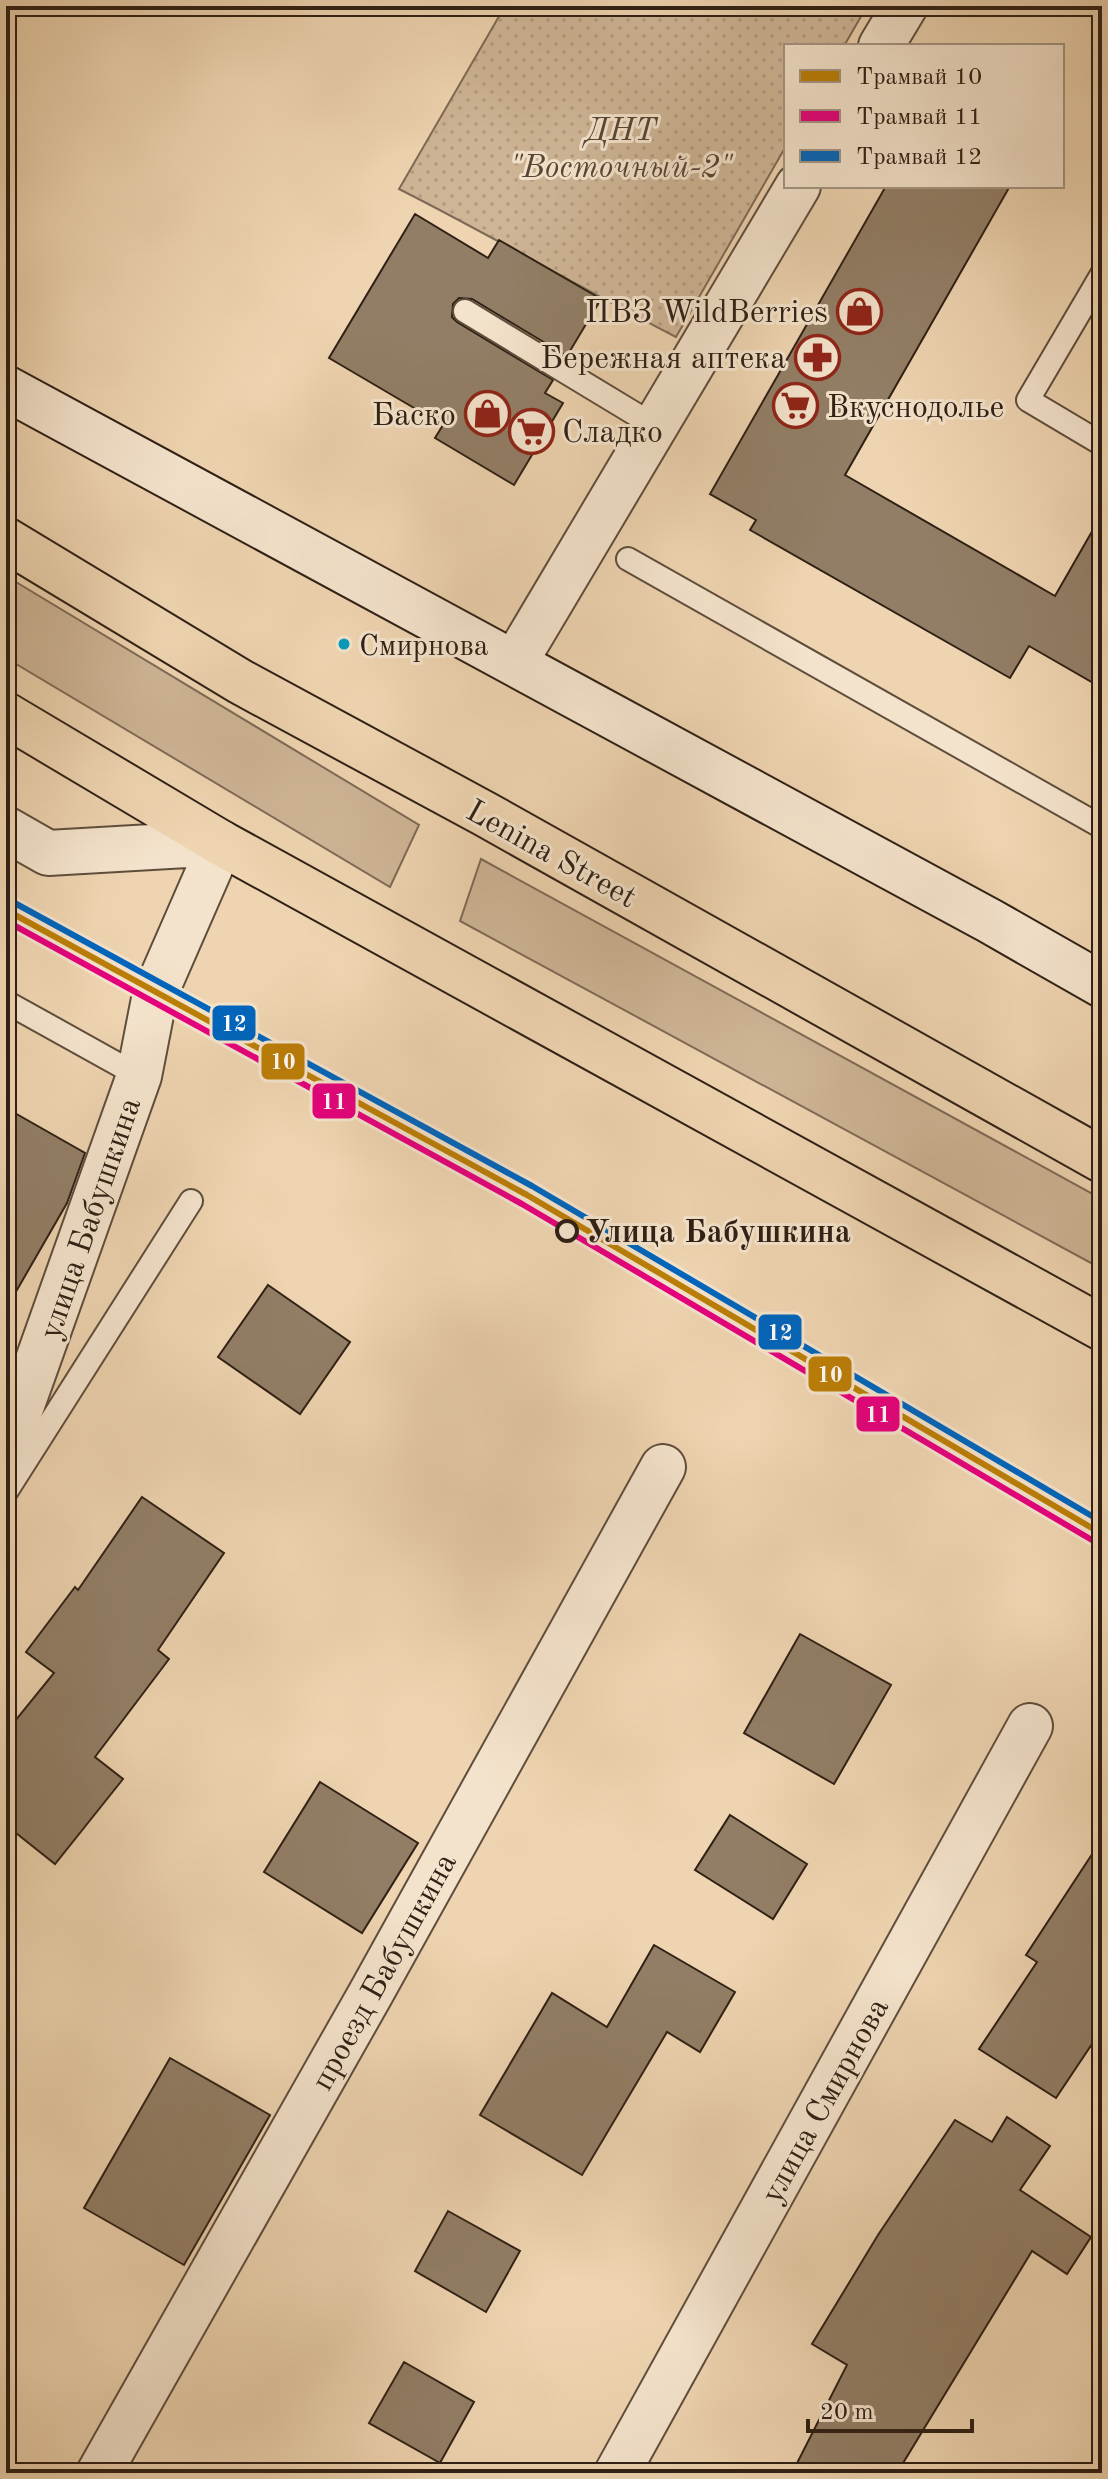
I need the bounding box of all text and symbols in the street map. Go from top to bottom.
legend [784,44,1064,188]
text: Трамвай 10 [856,66,982,90]
text: Трамвай 11 [856,106,982,130]
park label: ДНТ "Восточный-2" [510,116,734,185]
text: Трамвай 12 [856,146,982,170]
shop icon: ПВЗ WildBerries [835,287,883,335]
place label: ПВЗ WildBerries [585,298,828,330]
pharmacy icon: Бережная аптека [793,333,841,381]
place label: Бережная аптека [540,344,786,376]
supermarket icon: Вкуснодолье [772,382,820,430]
shop icon: Баско [463,390,511,438]
place label: Вкуснодолье [827,393,1004,425]
place label: Баско [372,401,456,433]
supermarket icon: Сладко [507,407,555,455]
place label: Сладко [562,418,663,450]
place label: Смирнова [359,632,489,662]
marker: Смирнова [336,636,352,652]
street label: Lenina Street [460,796,641,915]
line badge: 12 [211,1004,257,1042]
text: 12 [221,1014,247,1036]
line badge: 10 [260,1042,306,1081]
text: 10 [270,1052,296,1074]
line badge: 11 [311,1082,357,1120]
text: 11 [321,1092,347,1114]
street label: улица Бабушкина [36,1094,148,1344]
place label: Улица Бабушкина [585,1218,851,1250]
marker: Улица Бабушкина [556,1220,578,1242]
line badge: 12 [757,1313,803,1351]
text: 12 [767,1323,793,1345]
line badge: 10 [807,1355,853,1393]
text: 10 [817,1365,843,1387]
line badge: 11 [855,1395,901,1433]
text: 11 [865,1405,891,1427]
street label: проезд Бабушкина [307,1848,464,2096]
street label: улица Смирнова [757,1993,896,2209]
scale bar [808,2383,972,2433]
text: 20 m [820,2401,874,2425]

